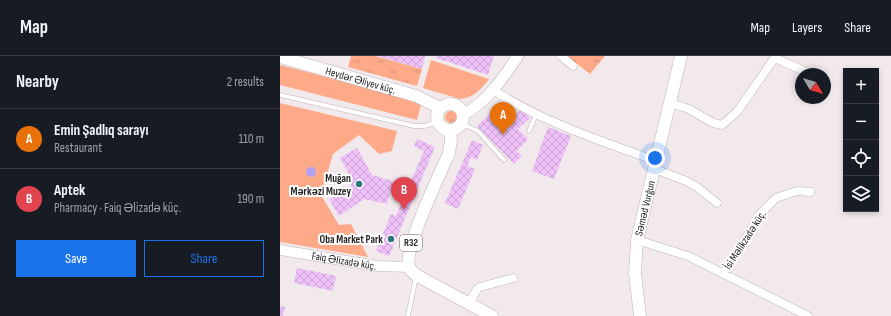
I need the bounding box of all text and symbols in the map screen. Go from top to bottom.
text: Map [20,16,48,39]
text: Map [750,19,770,36]
text: Layers [792,19,822,36]
text: Share [844,19,871,36]
street label: Heydər Əliyev küç. [324,64,397,96]
north arrow [795,68,831,104]
map controls [843,68,879,212]
button: + [843,68,879,104]
text: Nearby [16,72,59,92]
text: 2 results [227,74,264,90]
pin: A [490,102,516,135]
button: − [843,104,879,140]
text: Emin Şadlıq sarayı [54,121,149,140]
text: A [26,131,32,147]
text: 110 m [239,131,264,147]
text: Restaurant [54,140,102,156]
button: locate [843,140,879,176]
your location [645,148,665,168]
place label: Muğan Mərkəzi Muzey [291,172,351,198]
button: layers [843,176,879,212]
pin: B [391,177,417,210]
marker: Muğan Mərkəzi Muzey [354,179,364,189]
street label: Səməd Vurğun [632,179,658,237]
text: Aptek [54,181,85,200]
text: B [26,191,32,207]
text: 190 m [237,191,264,207]
text: Pharmacy · Faiq Əlizadə küç. [54,200,181,216]
street label: İsi Məlikzadə küç. [720,208,769,272]
place label: Oba Market Park [320,233,383,246]
marker: Oba Market Park [386,234,396,244]
road number: R32 [400,235,422,251]
button: Save [16,240,136,277]
button: Share [144,240,264,277]
street label: Faiq Əlizadə küç. [311,249,377,272]

